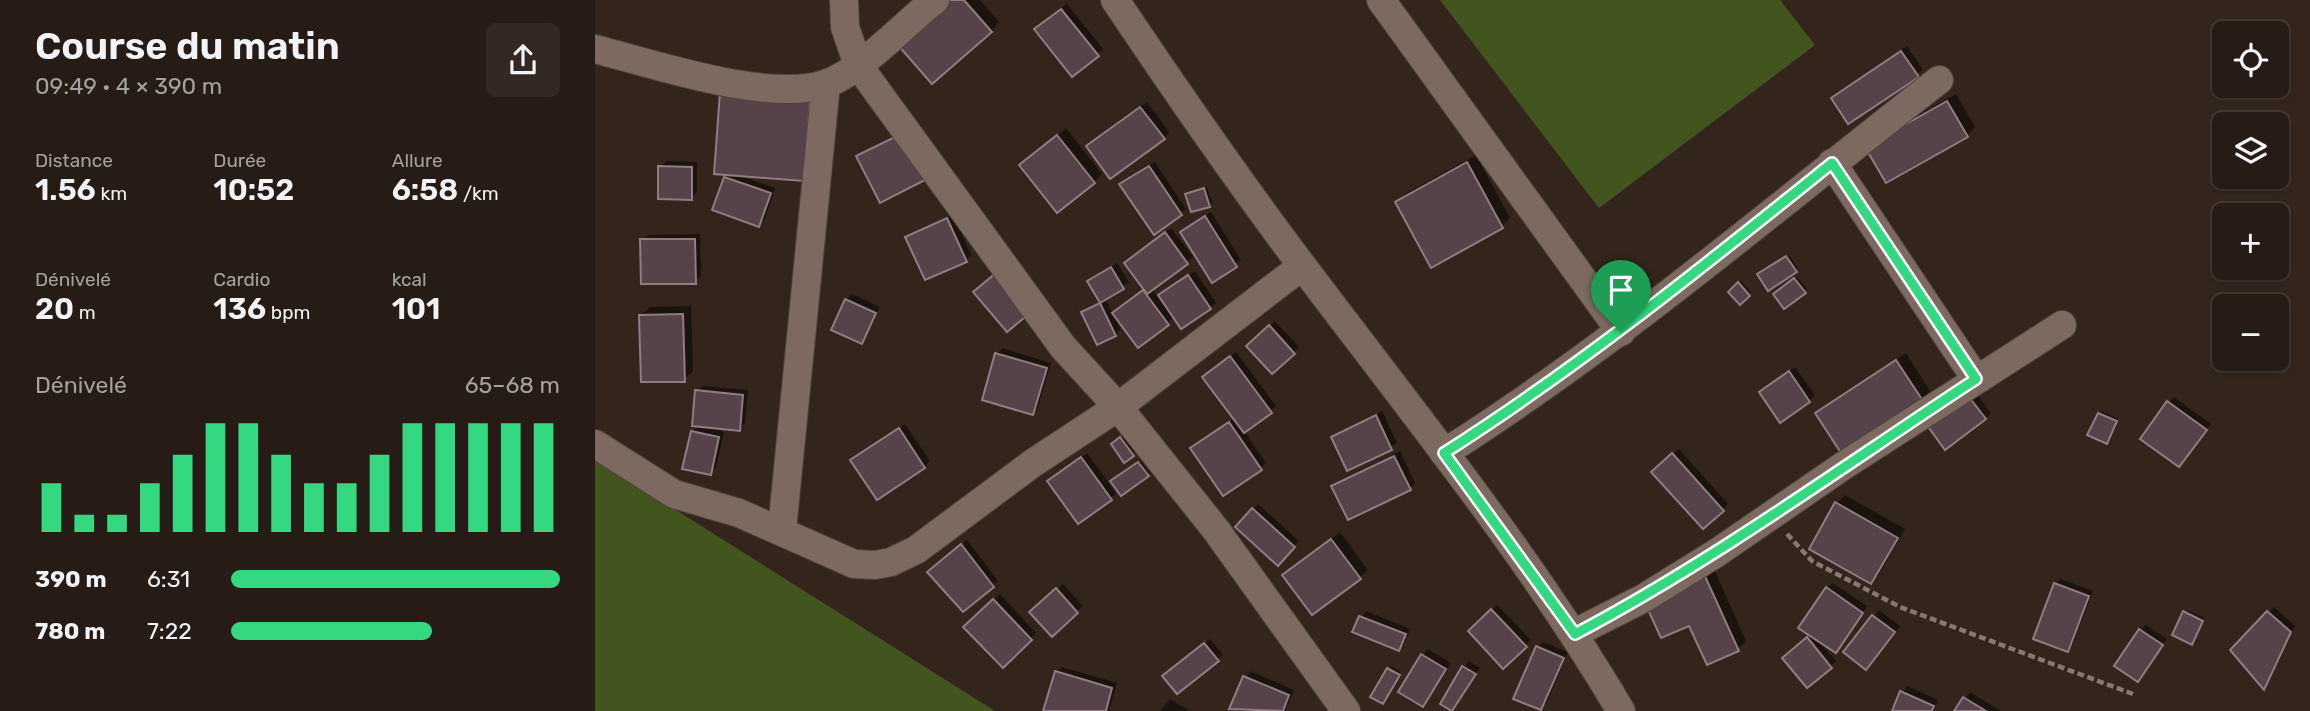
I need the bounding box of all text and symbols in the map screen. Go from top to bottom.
map controls [2212,21,2289,371]
button: locate [2212,21,2289,98]
text: Course du matin [35,23,340,69]
button: share [486,23,560,97]
text: 09:49 · 4 × 390 m [35,72,222,100]
button: layers [2212,112,2289,189]
text: Distance [35,149,113,172]
text: Durée [213,149,266,172]
text: Allure [392,149,443,172]
text: 1.56 [35,172,96,208]
text: 10:52 [213,172,294,208]
text: 6:58 [392,172,458,208]
text: km [96,182,127,205]
text: /km [458,182,499,205]
button: + [2212,203,2289,280]
pin [1591,260,1651,332]
text: Dénivelé [35,268,111,291]
text: Cardio [213,268,270,291]
text: kcal [392,268,427,291]
icon: arrive [1602,271,1640,309]
text: 20 [35,291,74,327]
text: 136 [213,291,266,327]
text: 101 [392,291,440,327]
button: − [2212,294,2289,371]
text: m [74,301,96,324]
text: bpm [266,301,310,324]
text: Dénivelé [35,371,127,399]
text: 65–68 m [465,371,560,399]
text: 390 m [35,565,107,593]
text: 6:31 [147,565,190,593]
text: 780 m [35,617,105,645]
text: 7:22 [147,617,192,645]

